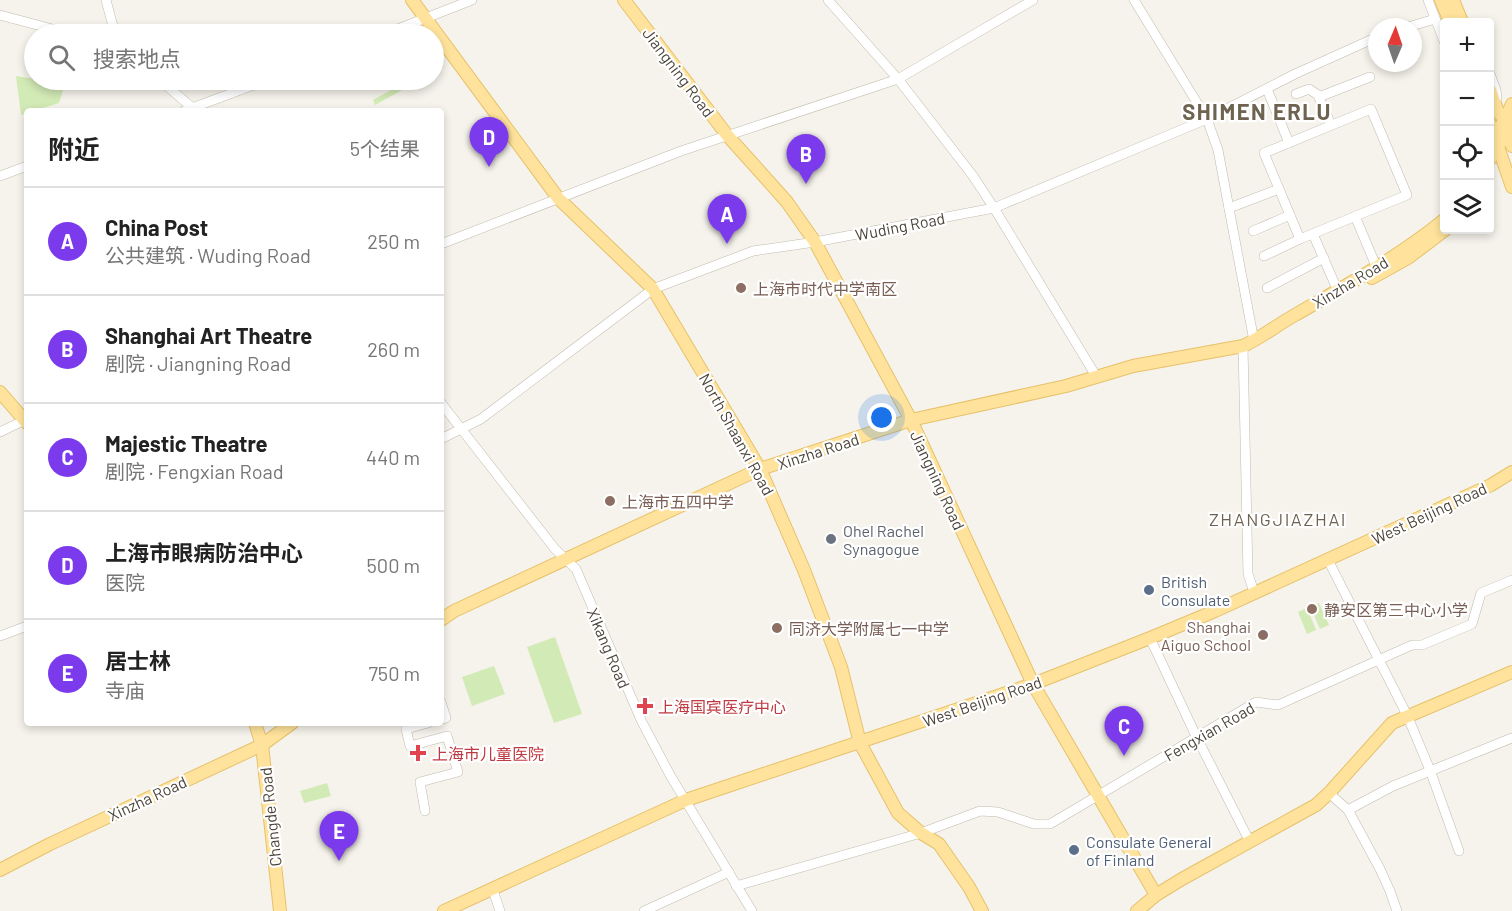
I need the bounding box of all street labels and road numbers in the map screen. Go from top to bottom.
street label: Jiangning Road [639,23,719,121]
street label: Wuding Road [853,208,947,244]
street label: Xinzha Road [1309,252,1391,312]
street label: North Shaanxi Road [696,370,778,498]
street label: Jiangning Road [907,427,969,533]
street label: Xinzha Road [775,429,861,473]
street label: West Beijing Road [1368,478,1490,548]
street label: Xikang Road [584,605,634,691]
street label: West Beijing Road [920,672,1044,730]
street label: Fengxian Road [1160,697,1258,765]
street label: Changde Road [255,767,285,867]
street label: Xinzha Road [105,772,189,824]

